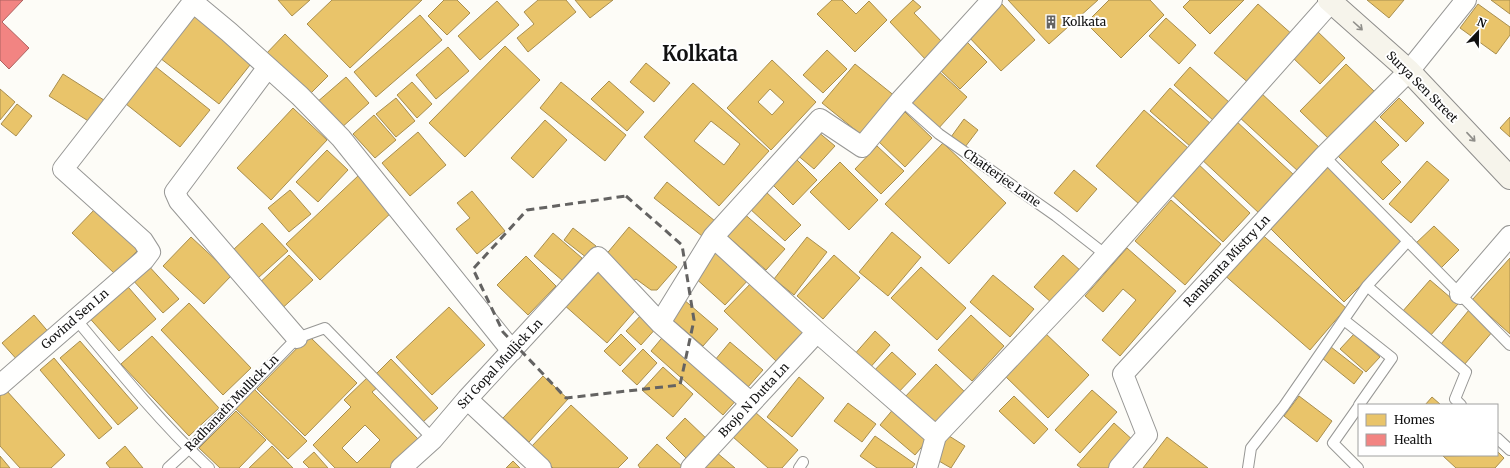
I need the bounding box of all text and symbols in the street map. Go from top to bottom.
north arrow [1458,12,1498,52]
building icon: Kolkata [1043,14,1059,30]
place label: Kolkata [1062,14,1107,29]
text: N [1475,15,1489,31]
one-way arrow [1353,21,1363,31]
district label: Kolkata [662,41,738,66]
street label: Surya Sen Street [1384,48,1461,126]
one-way arrow [1466,132,1476,142]
street label: Chatterjee Lane [961,145,1044,210]
street label: Ramkanta Mistry Ln [1180,212,1273,310]
street label: Govind Sen Ln [38,285,111,352]
street label: Sri Gopal Mullick Ln [454,315,545,412]
street label: Radhanath Mullick Ln [182,351,282,454]
street label: Brojo N Dutta Ln [715,359,792,440]
legend [1358,404,1498,456]
text: Homes [1394,412,1435,427]
text: Health [1394,432,1432,447]

